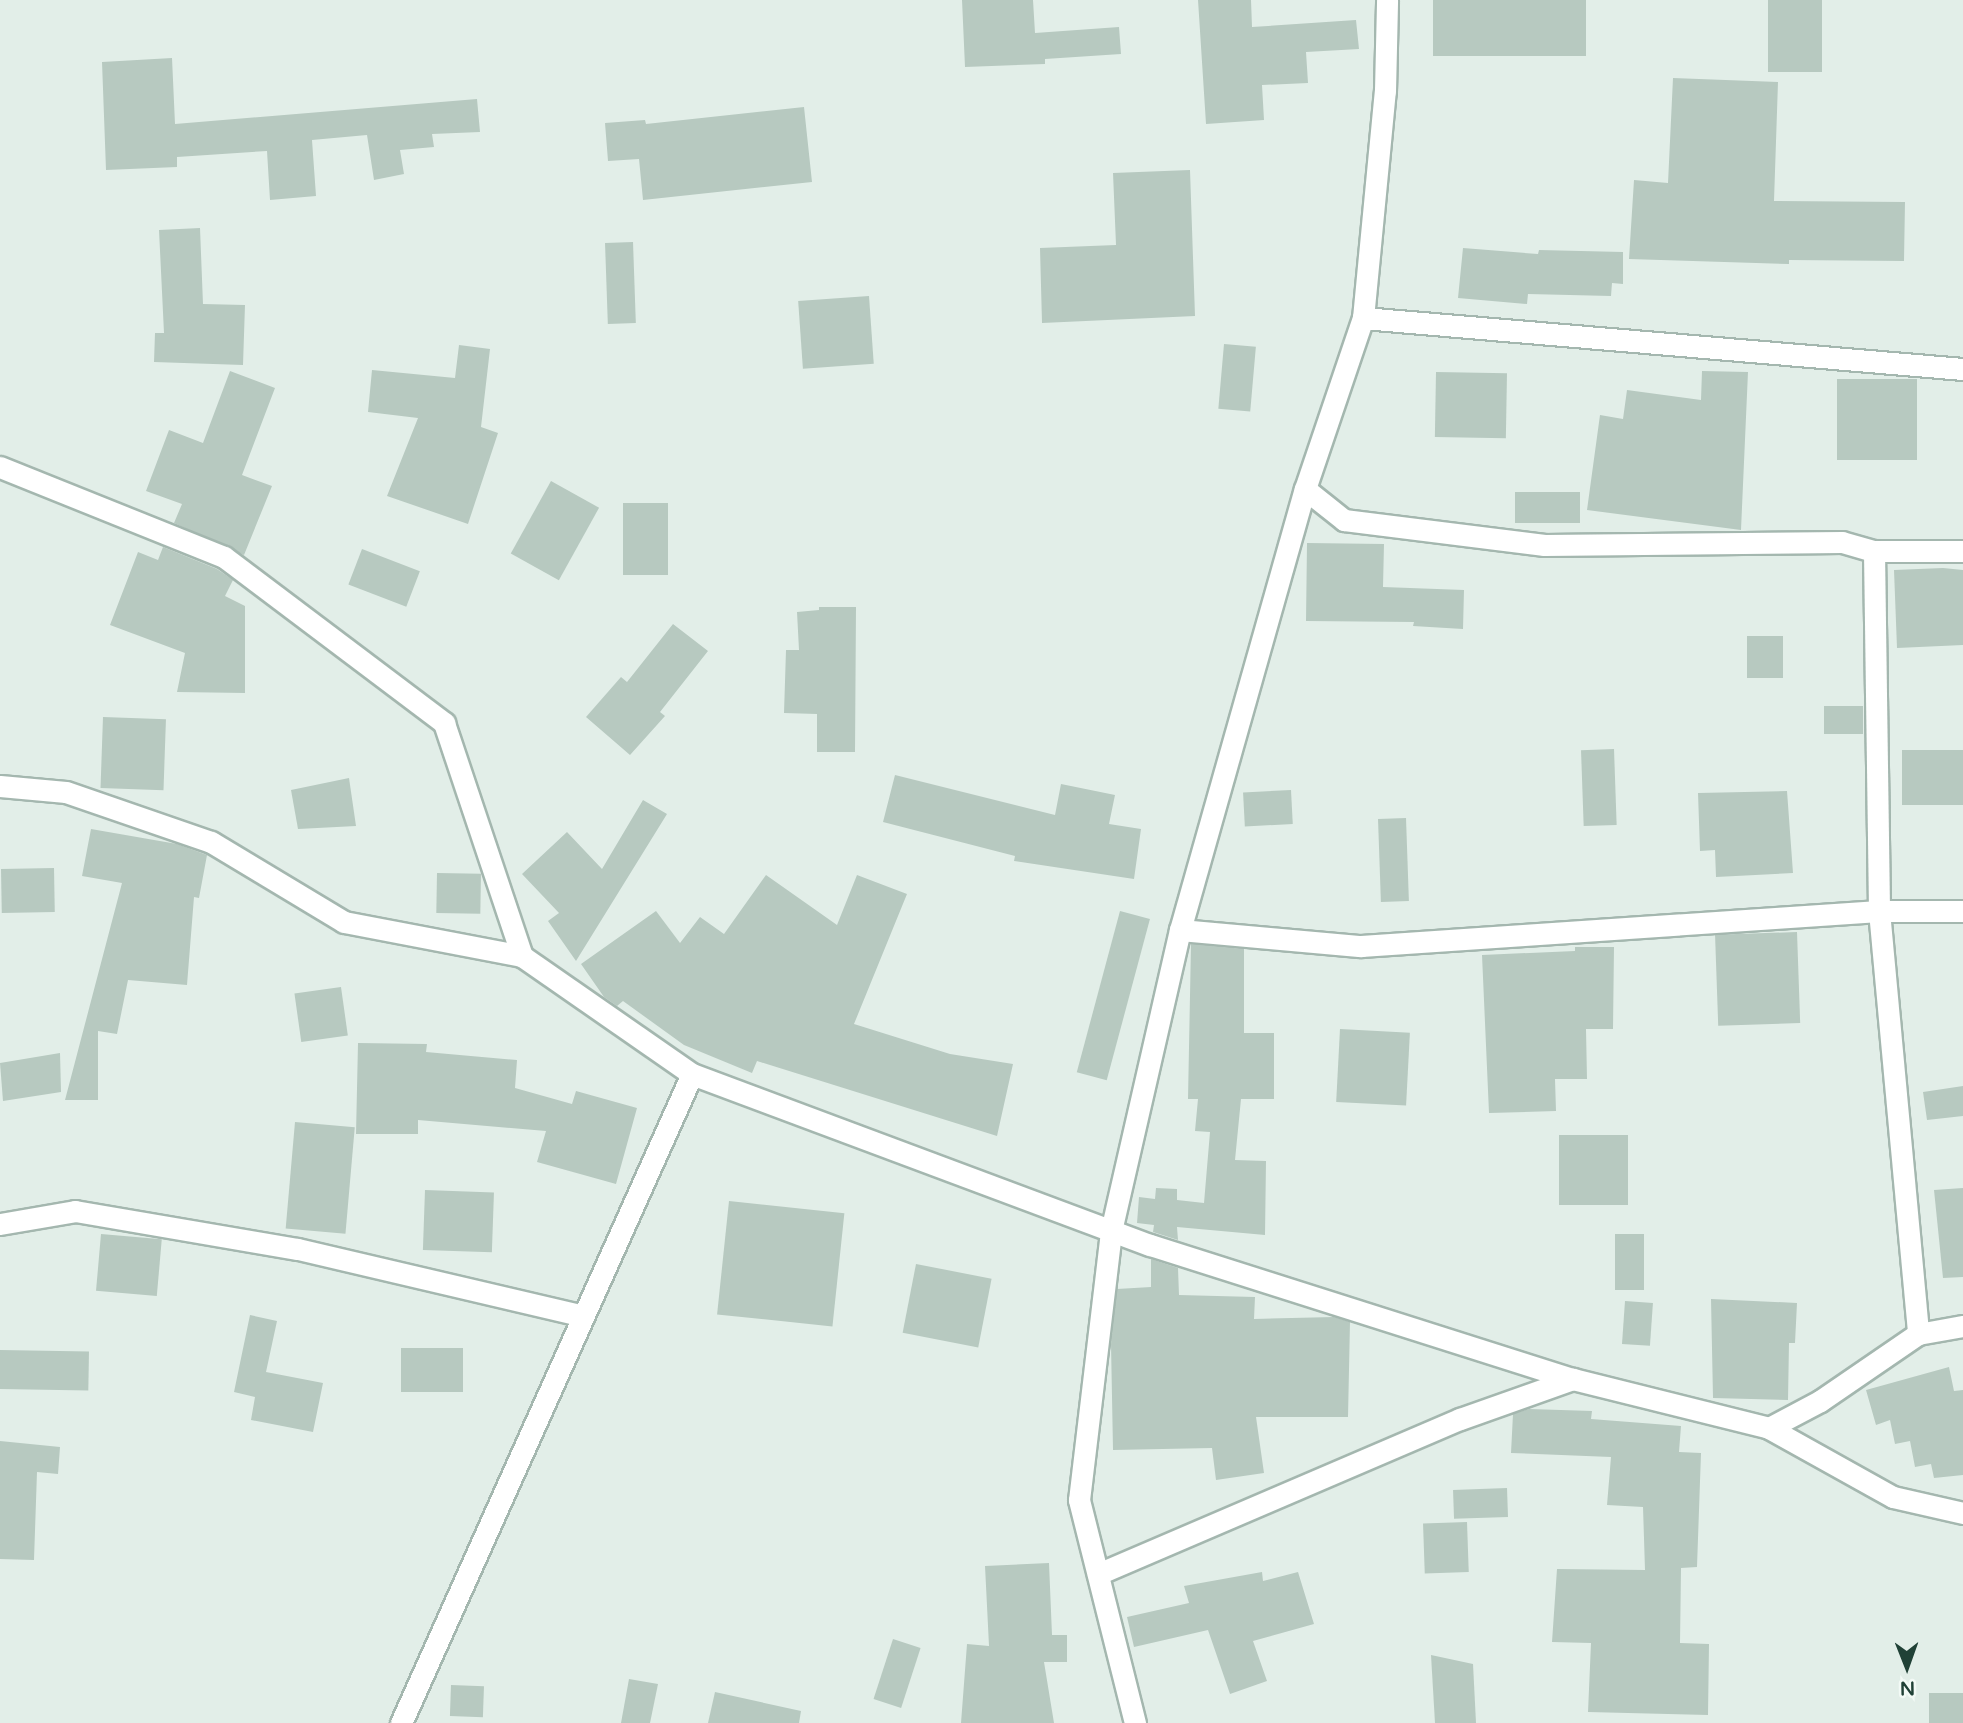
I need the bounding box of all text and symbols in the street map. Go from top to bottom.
north arrow [1872,1632,1942,1702]
text: N [1900,1677,1915,1699]

